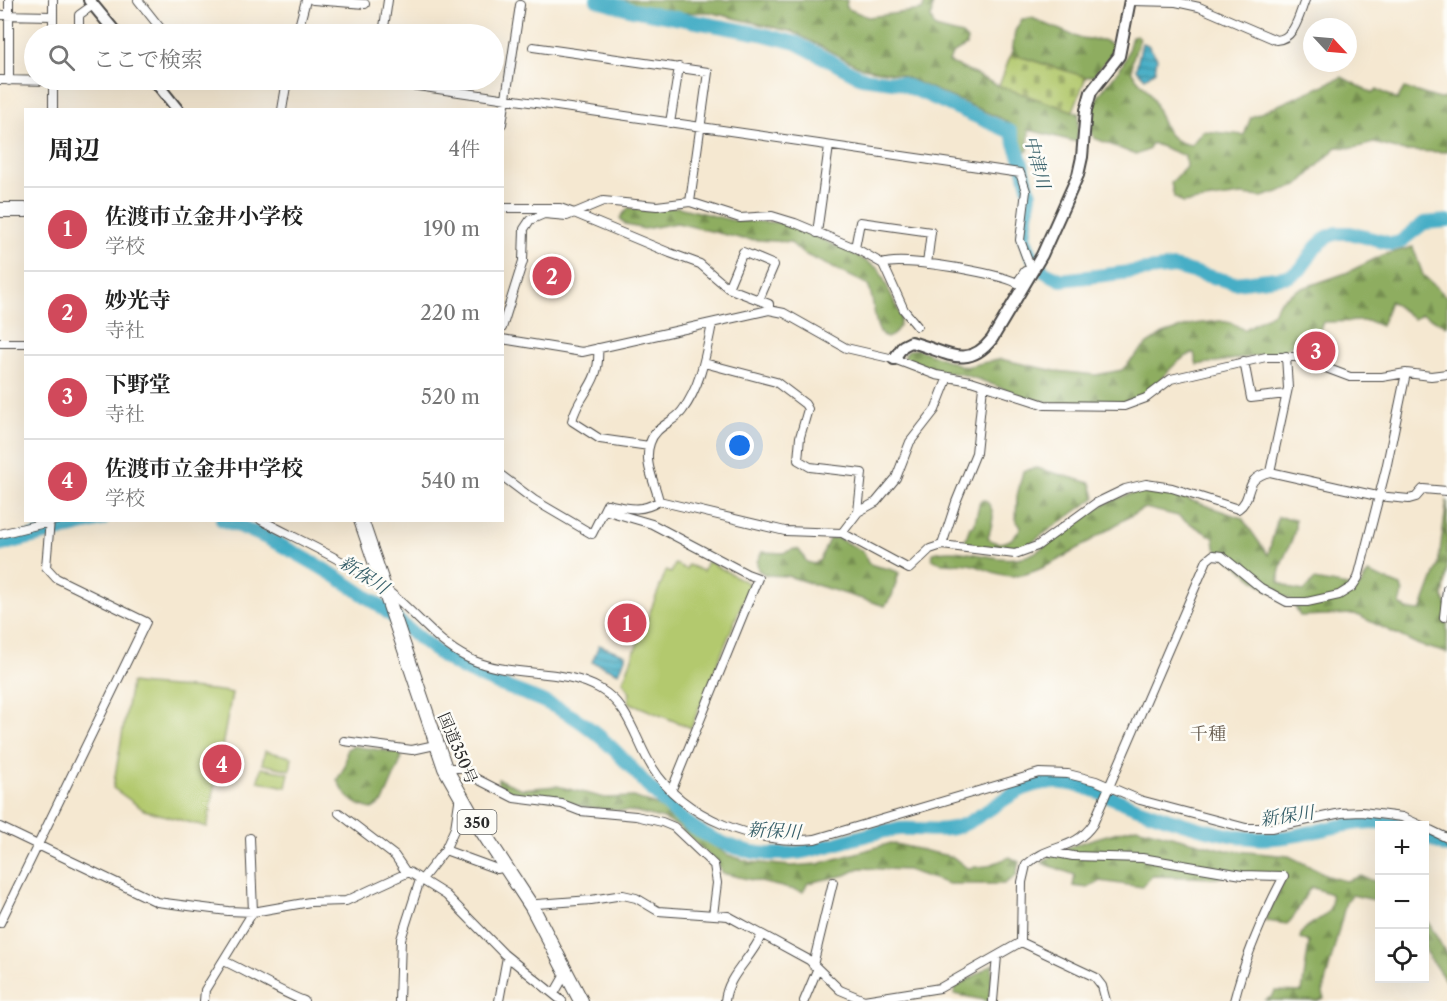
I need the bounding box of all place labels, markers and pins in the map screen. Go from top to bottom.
pin: 2 [532,254,572,298]
pin: 3 [1296,328,1336,374]
pin: 1 [608,600,646,646]
pin: 4 [202,742,242,786]

